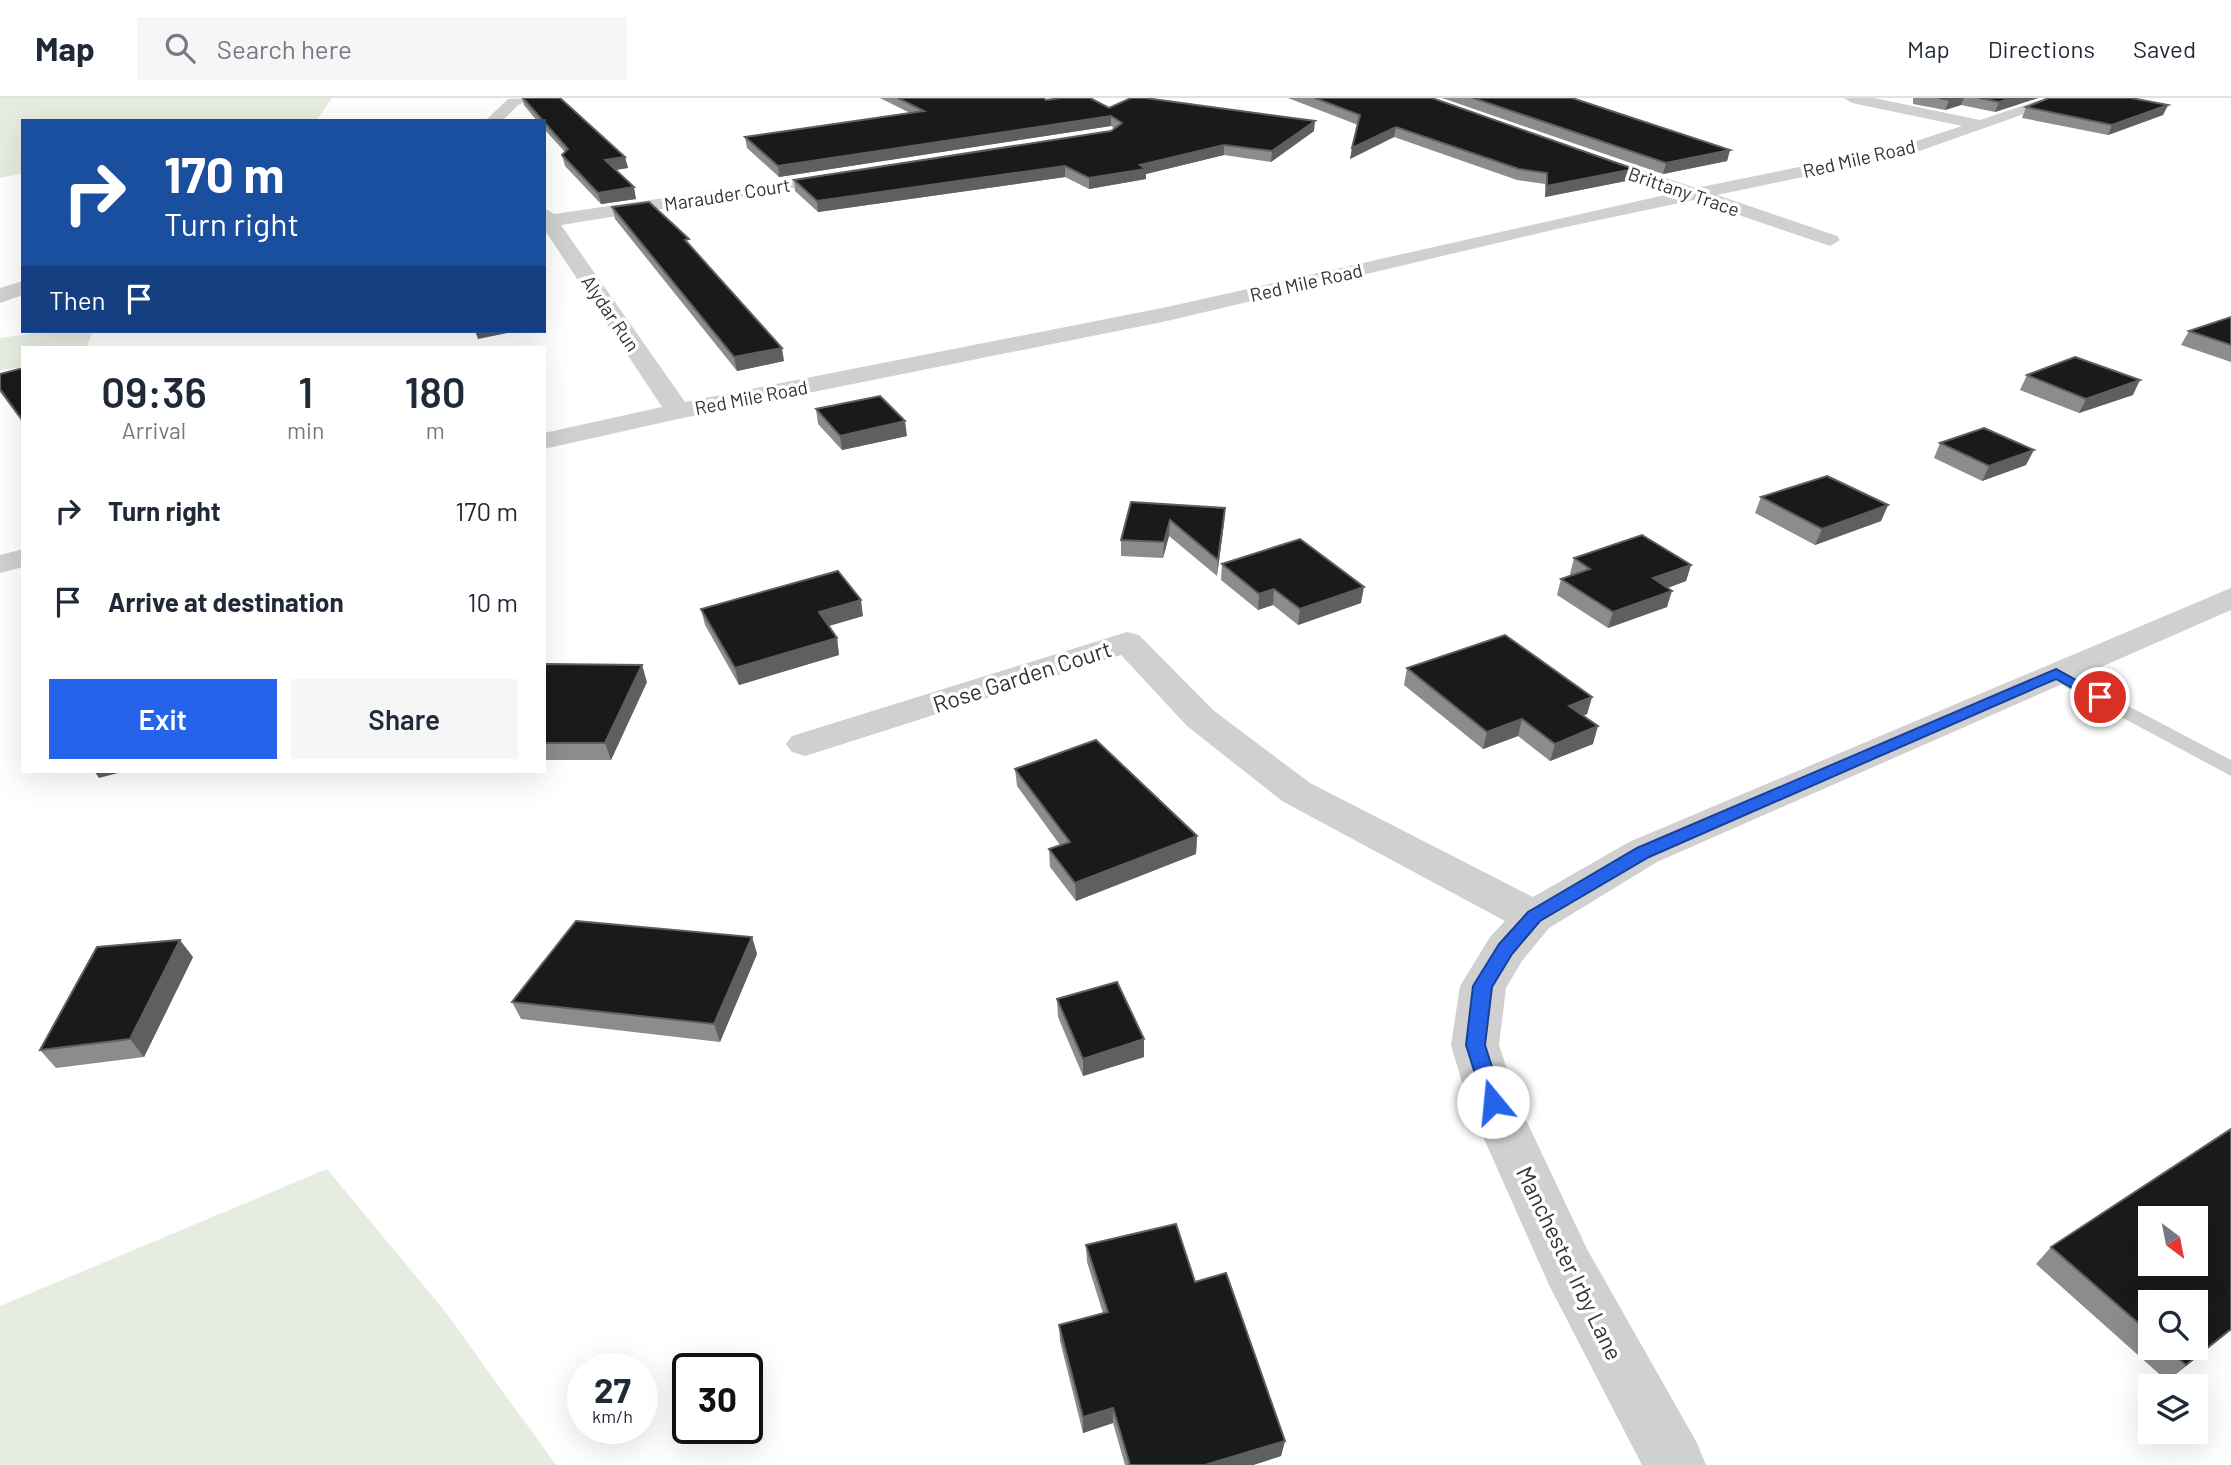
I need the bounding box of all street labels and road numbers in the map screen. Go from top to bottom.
street label: Red Mile Road [1801,134,1917,182]
street label: Brittany Trace [1625,161,1743,221]
street label: Marauder Court [662,173,792,215]
street label: Red Mile Road [1248,258,1364,306]
street label: Alydar Run [577,270,645,356]
street label: Red Mile Road [693,375,809,419]
street label: Rose Garden Court [929,634,1115,718]
street label: Manchester Irby Lane [1511,1162,1629,1364]

